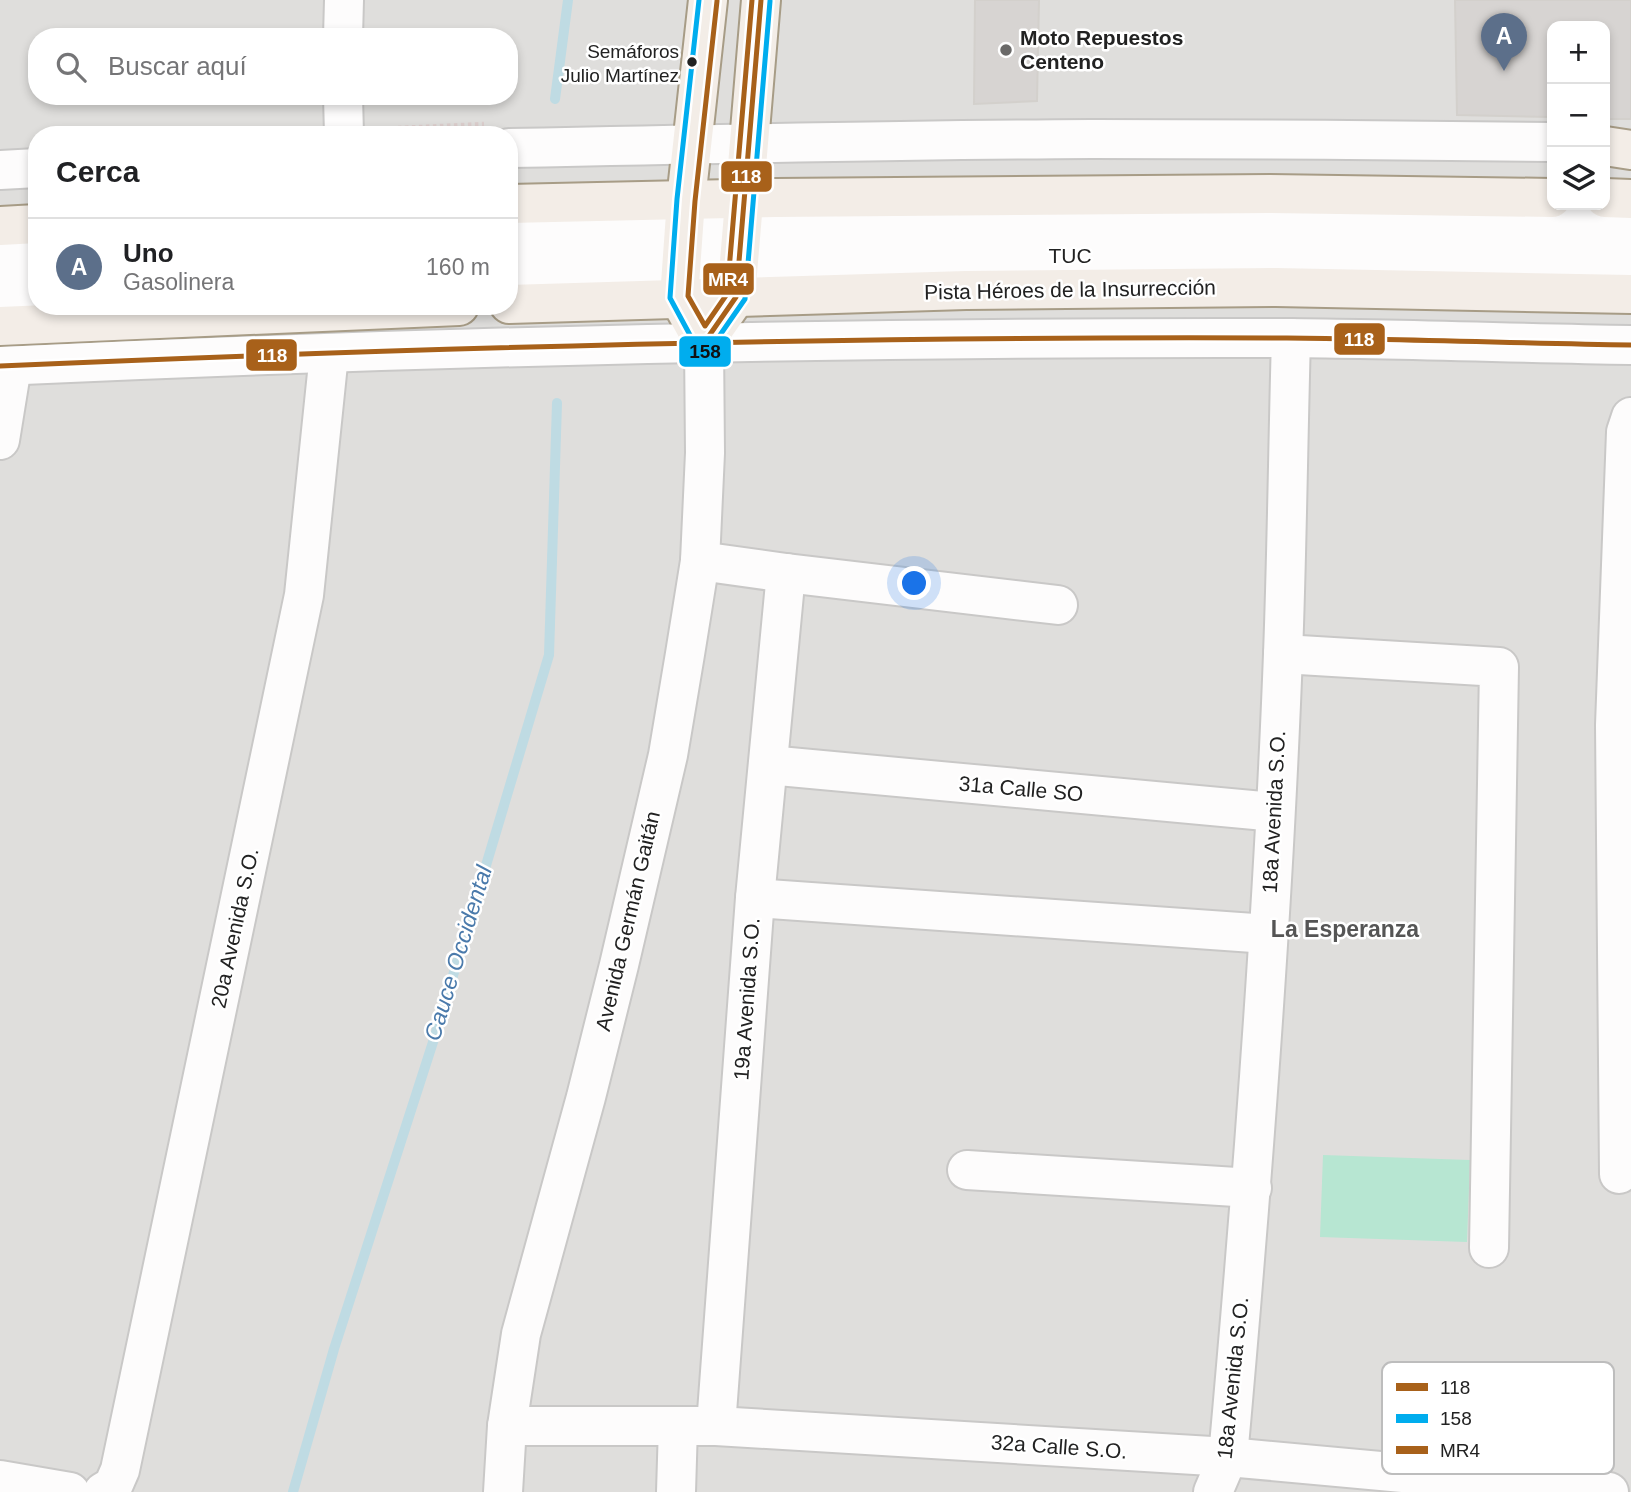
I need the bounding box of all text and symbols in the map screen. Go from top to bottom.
pin: A [1481,13,1527,71]
map controls [1547,21,1610,210]
button: + [1547,21,1610,84]
place label: Moto Repuestos Centeno [1020,26,1183,73]
search box [28,28,518,105]
place label: Semáforos Julio Martínez [561,41,679,86]
marker: Moto Repuestos Centeno [998,42,1014,58]
icon: search [52,48,90,86]
text: Buscar aquí [108,51,247,81]
marker: Semáforos Julio Martínez [685,55,699,69]
button: − [1547,84,1610,147]
button: layers [1547,147,1610,210]
text: Cerca [56,155,139,188]
line badge: 118 [720,160,773,193]
text: 118 [731,166,761,187]
text: Uno [123,238,174,268]
street label: TUC [1048,244,1092,267]
text: A [71,254,87,280]
text: 160 m [426,254,490,280]
line badge: MR4 [702,262,755,296]
text: Gasolinera [123,269,234,295]
text: MR4 [708,269,748,290]
street label: Pista Héroes de la Insurrección [924,275,1216,304]
line badge: 118 [1333,322,1386,356]
text: 118 [1344,329,1374,350]
line badge: 158 [678,335,732,368]
line badge: 118 [245,338,298,372]
text: 158 [689,341,721,362]
text: 118 [257,345,287,366]
your location [897,566,931,600]
street label: 18a Avenida S.O. [1258,730,1289,894]
street label: 31a Calle SO [958,772,1084,805]
street label: Avenida Germán Gaitán [591,809,664,1033]
street label: 20a Avenida S.O. [206,846,263,1010]
water label: Cauce Occidental [419,862,497,1044]
district label: La Esperanza [1271,916,1419,942]
street label: 19a Avenida S.O. [729,917,764,1081]
street label: 18a Avenida S.O. [1213,1296,1252,1460]
legend [1382,1362,1614,1474]
text: 118 [1440,1377,1470,1398]
text: 158 [1440,1408,1472,1429]
street label: 32a Calle S.O. [990,1430,1128,1463]
text: MR4 [1440,1440,1481,1461]

